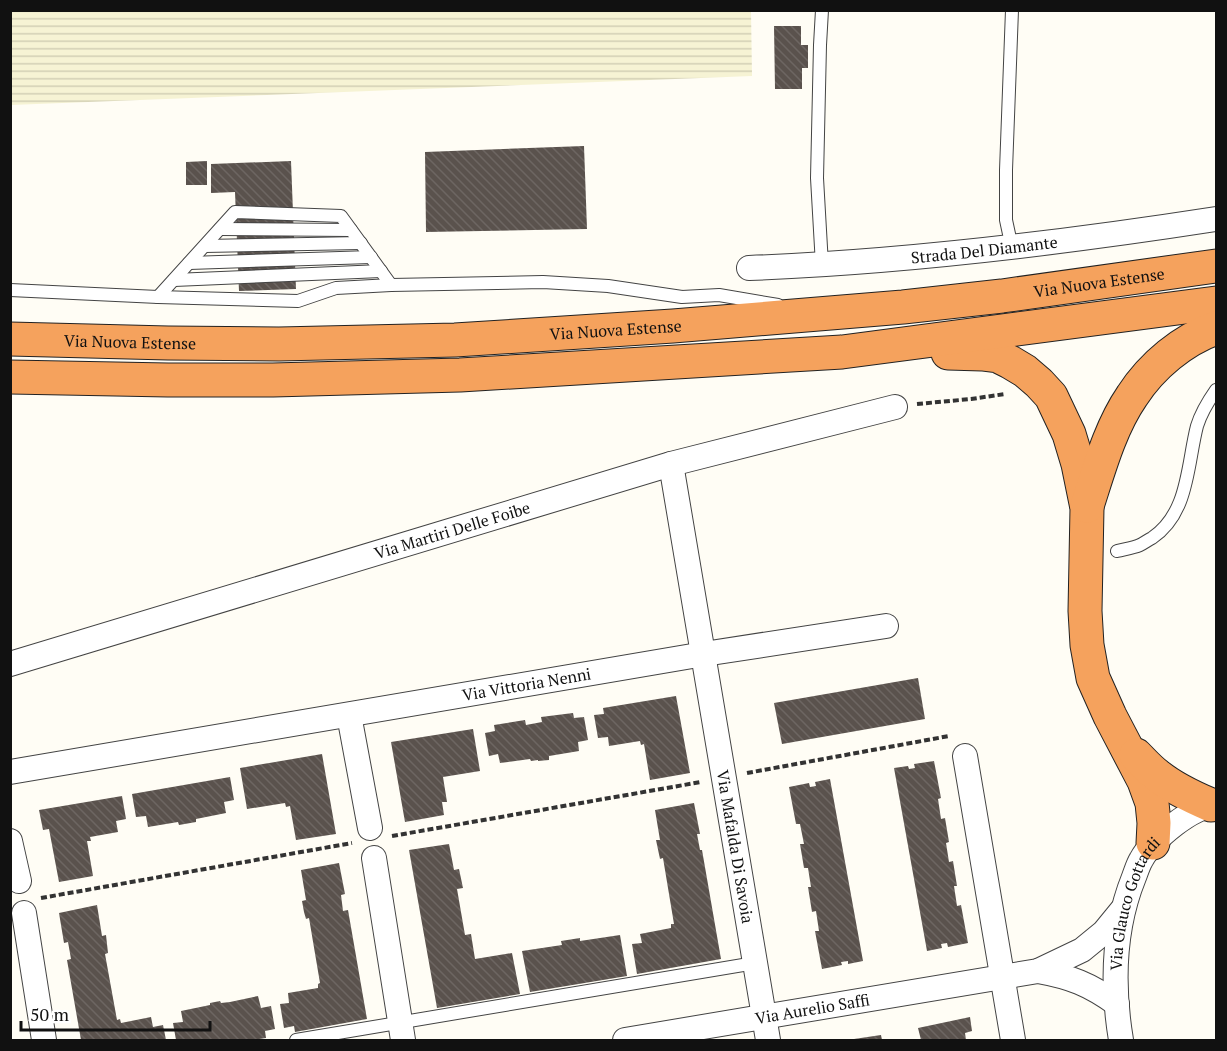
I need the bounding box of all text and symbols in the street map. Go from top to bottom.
street label: Strada Del Diamante [910,231,1059,268]
street label: Via Nuova Estense [1032,262,1166,302]
street label: Via Nuova Estense [549,314,682,345]
street label: Via Nuova Estense [64,329,196,354]
street label: Via Martiri Delle Foibe [372,496,533,564]
street label: Via Vittoria Nenni [460,662,593,706]
street label: Via Mafalda Di Savoia [712,768,759,925]
street label: Via Glauco Gottardi [1105,831,1165,971]
street label: Via Aurelio Saffi [753,988,871,1029]
scale bar [21,994,210,1032]
text: 50 m [30,1002,70,1026]

